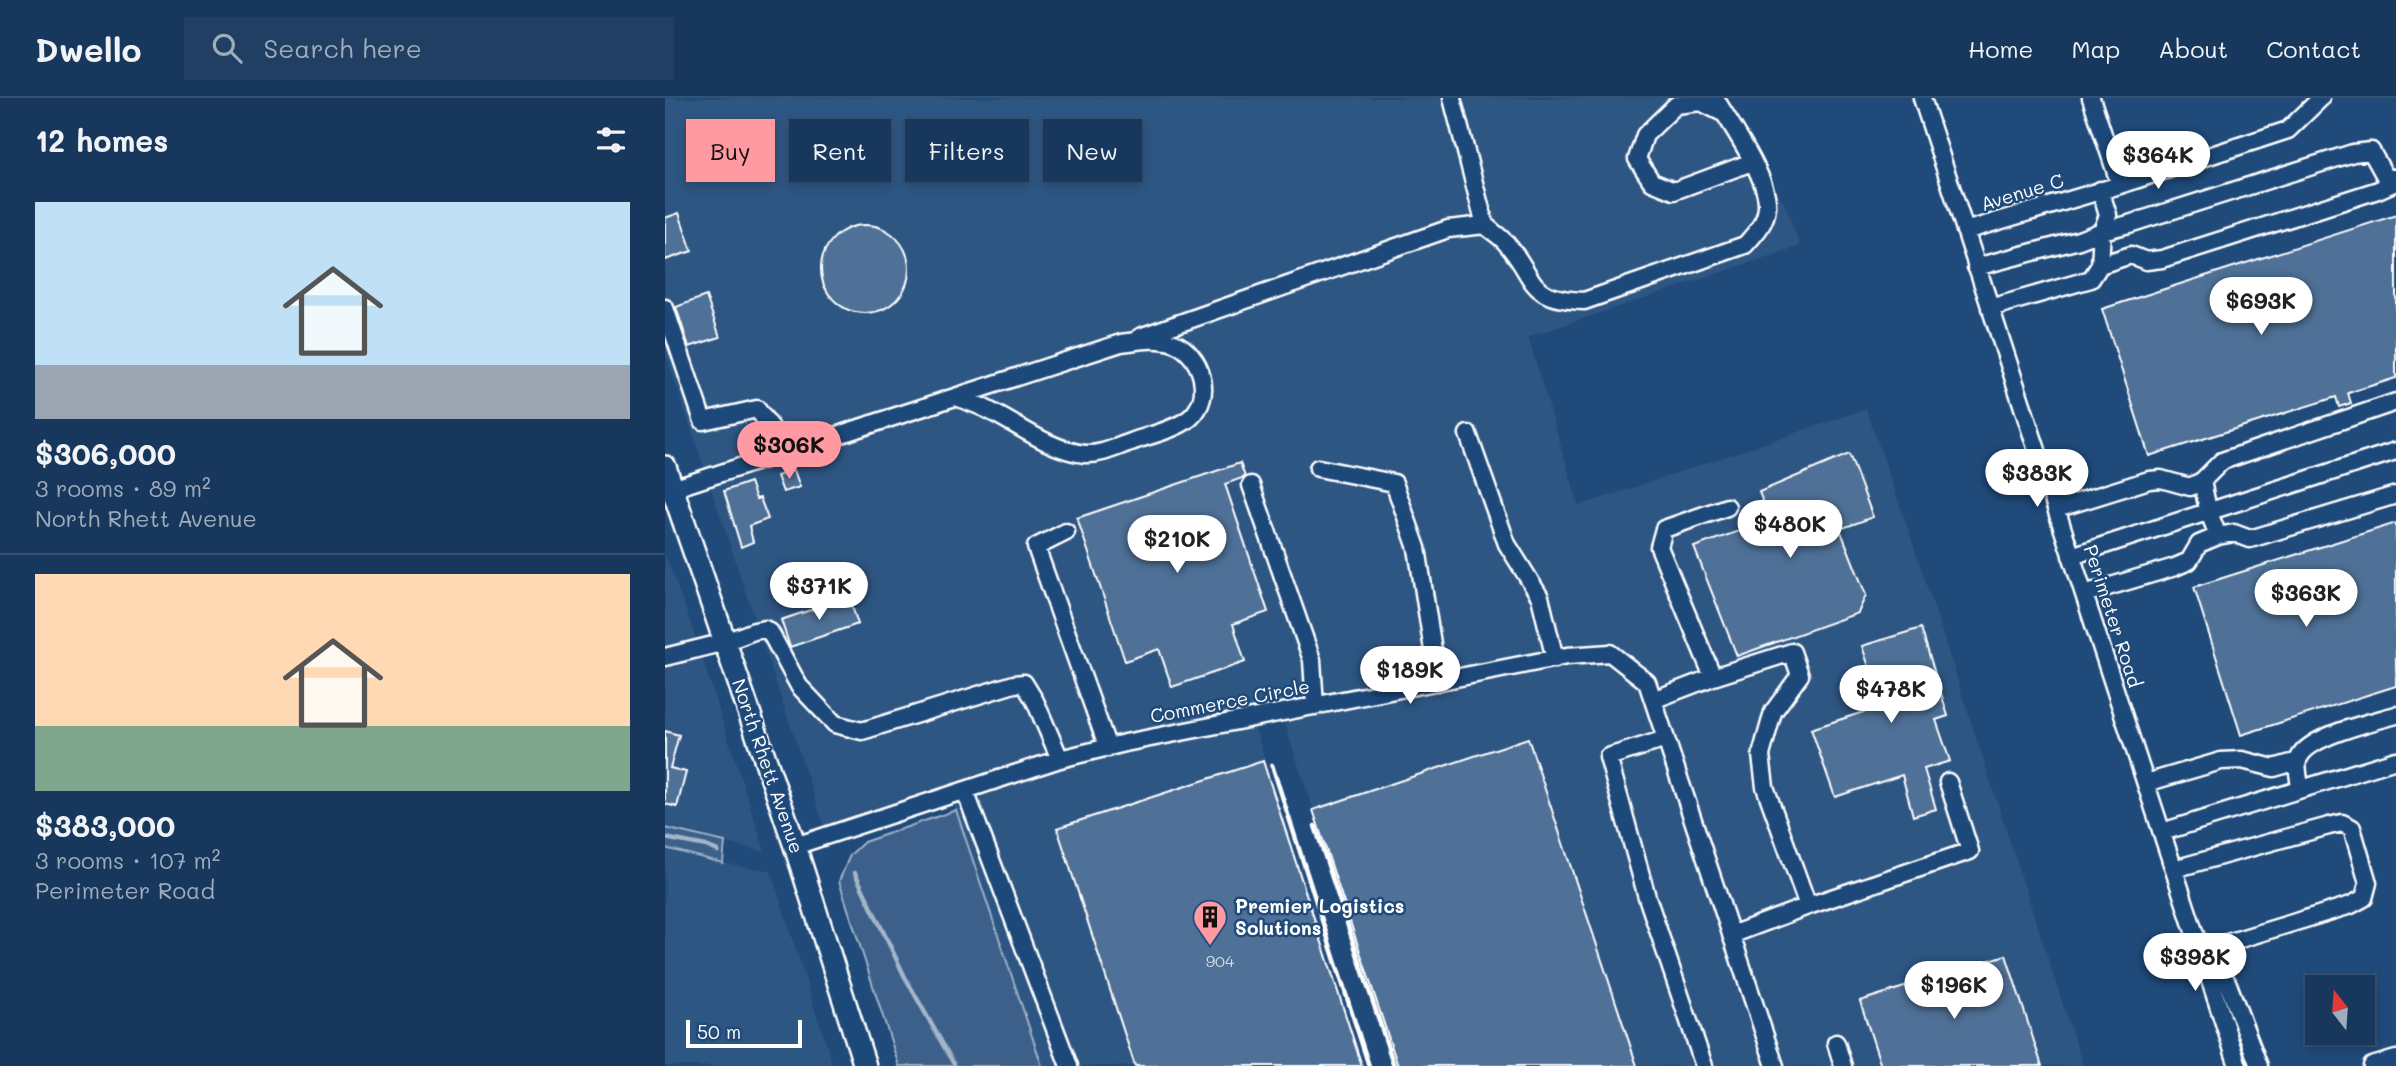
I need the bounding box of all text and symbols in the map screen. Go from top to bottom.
search box [184,17,674,80]
text: Dwello [35,27,142,70]
icon: search [208,29,246,67]
text: Search here [264,31,422,65]
text: Home [1968,33,2033,64]
text: Map [2071,33,2120,64]
text: About [2158,33,2228,64]
text: Contact [2266,33,2361,64]
chip: Buy [686,119,775,182]
chip: Rent [789,119,891,182]
chip: Filters [905,119,1029,182]
chip: New [1043,119,1142,182]
text: 12 homes [35,120,168,160]
icon: filters [592,121,630,159]
pin: $364K [2109,132,2207,191]
text: $364K [2122,139,2194,169]
street label: Avenue C [1977,167,2066,216]
icon: home [270,248,396,374]
pin: $693K [2212,278,2310,337]
text: $693K [2226,285,2296,315]
pin: $306K [740,422,838,481]
text: $306K [753,429,825,459]
text: $306,000 [35,433,176,473]
pin: $383K [1988,450,2086,509]
text: $383K [2001,457,2073,487]
text: 3 rooms · 89 m² [35,473,211,503]
pin: $480K [1741,500,1839,560]
text: North Rhett Avenue [35,503,257,533]
text: $480K [1754,508,1826,538]
pin: $210K [1128,516,1226,575]
text: $210K [1143,523,1211,553]
street label: Perimeter Road [2079,541,2148,690]
pin: $371K [770,562,868,622]
text: $371K [786,570,852,600]
pin: $363K [2257,570,2355,629]
text: $363K [2271,577,2341,607]
icon: home [270,620,396,746]
pin: $189K [1361,646,1459,706]
text: $189K [1376,654,1444,684]
pin: $478K [1842,666,1940,725]
street label: Commerce Circle [1148,673,1312,728]
text: $478K [1855,673,1927,703]
street label: North Rhett Avenue [727,675,810,857]
text: $383,000 [35,805,175,845]
text: 3 rooms · 107 m² [35,845,221,875]
text: Perimeter Road [35,875,215,905]
place label: Premier Logistics Solutions [1235,893,1404,940]
building icon: Premier Logistics Solutions [1191,898,1229,947]
pin: $398K [2146,934,2244,993]
text: $398K [2159,941,2231,971]
house number: 904 [1206,950,1235,971]
pin: $196K [1905,962,2003,1021]
text: $196K [1920,969,1988,999]
north arrow [2305,975,2375,1045]
map controls [2305,975,2375,1045]
scale bar [686,1017,801,1049]
text: 50 m [697,1019,741,1044]

